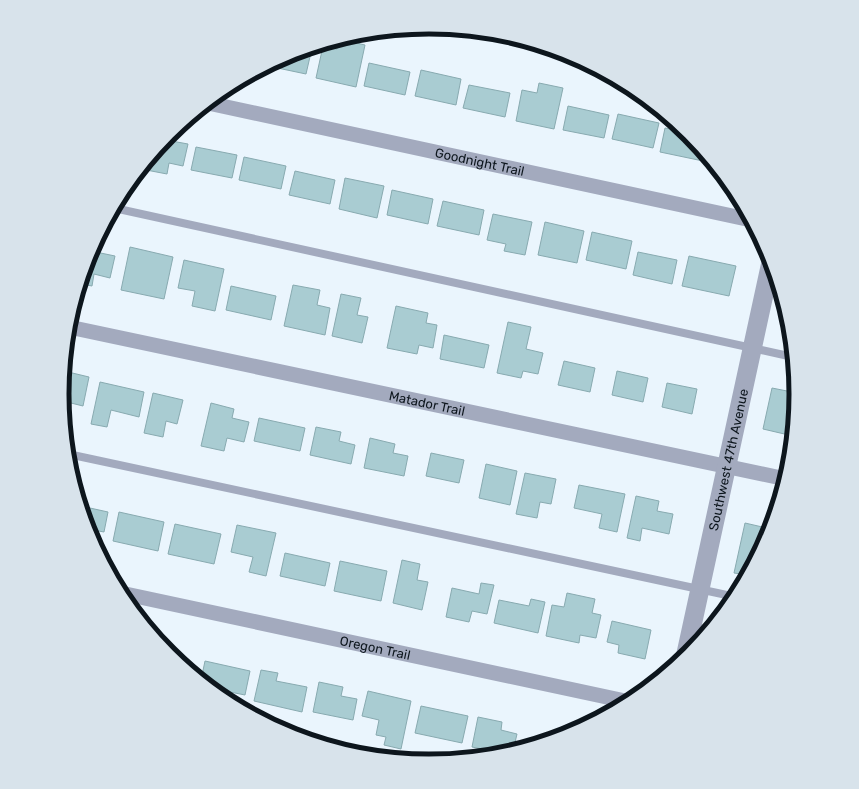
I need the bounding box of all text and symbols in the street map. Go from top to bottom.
street label: Goodnight Trail [434,145,526,179]
street label: Southwest 47th Avenue [706,387,751,532]
street label: Matador Trail [388,388,466,419]
street label: Oregon Trail [338,633,412,663]

